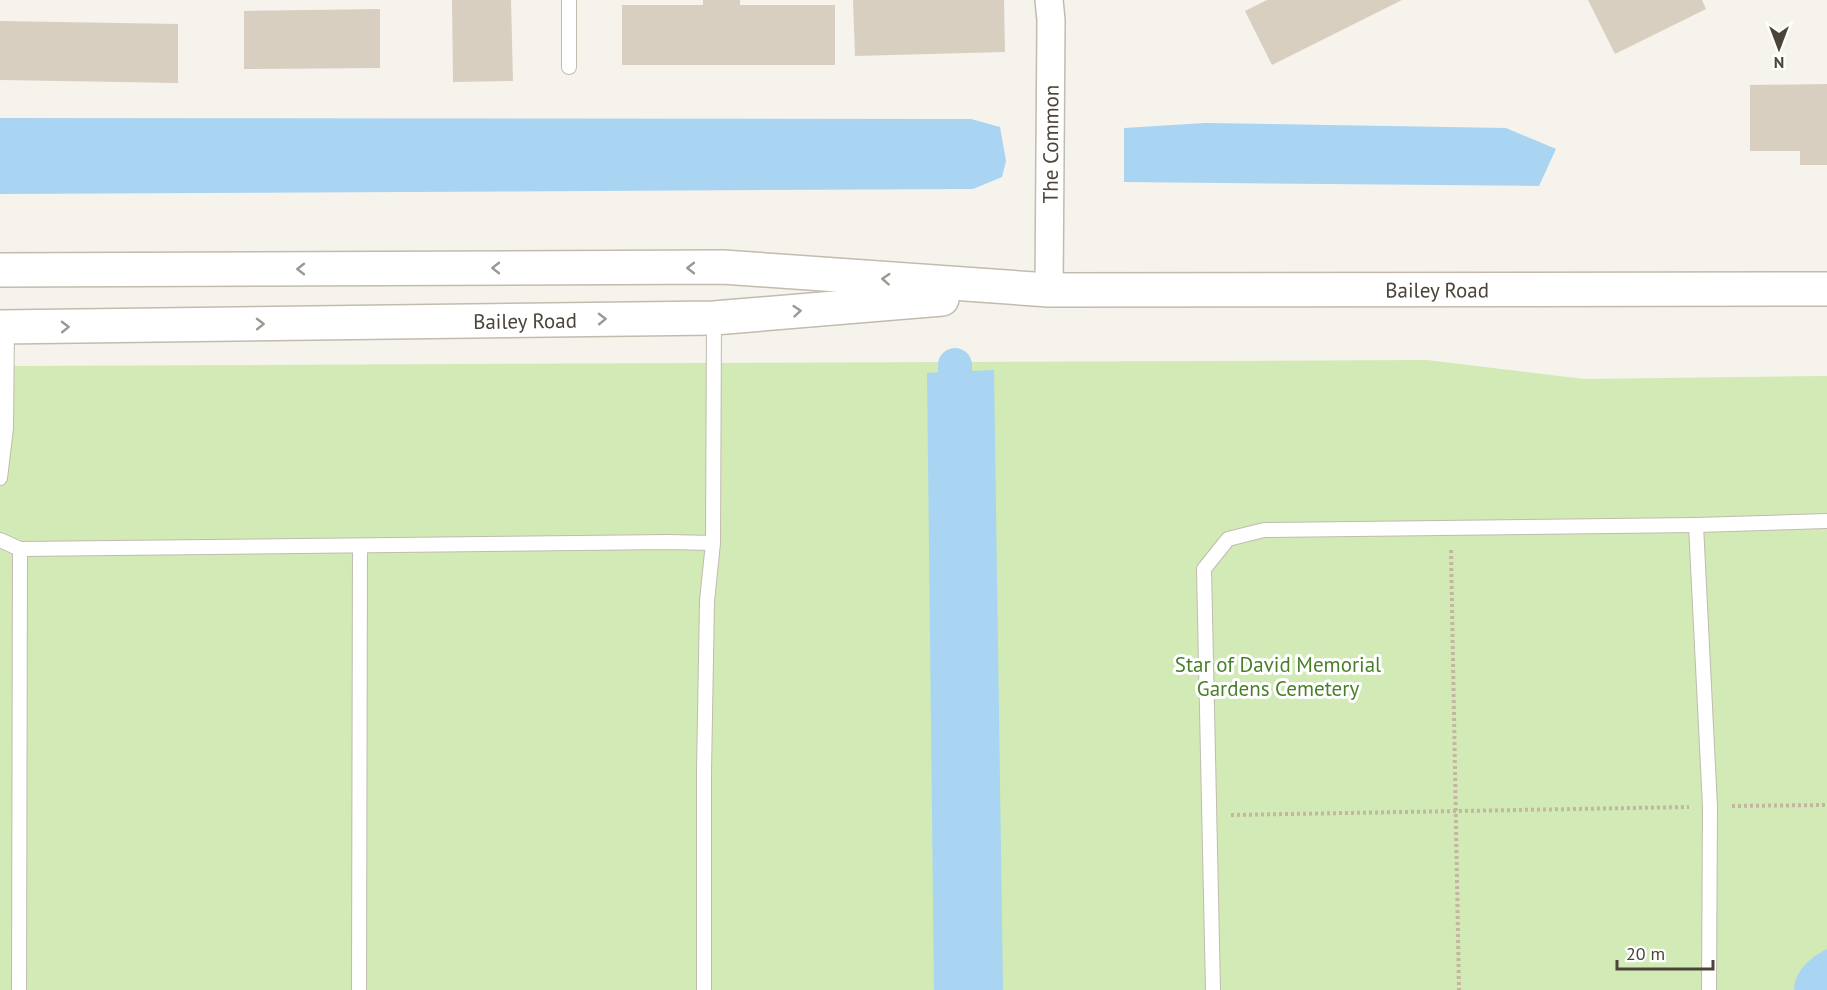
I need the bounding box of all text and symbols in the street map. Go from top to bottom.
north arrow [1749,18,1809,78]
text: N [1774,53,1784,73]
street label: The Common [1036,84,1064,204]
one-way arrow [492,262,501,274]
one-way arrow [687,262,696,274]
one-way arrow [297,263,306,275]
one-way arrow [881,272,890,285]
street label: Bailey Road [1385,276,1489,303]
one-way arrow [793,305,802,318]
street label: Bailey Road [473,306,577,335]
one-way arrow [598,313,607,325]
one-way arrow [256,318,265,330]
one-way arrow [61,320,70,333]
park label: Star of David Memorial Gardens Cemetery [1175,651,1381,702]
scale bar [1617,933,1713,971]
text: 20 m [1626,942,1665,965]

